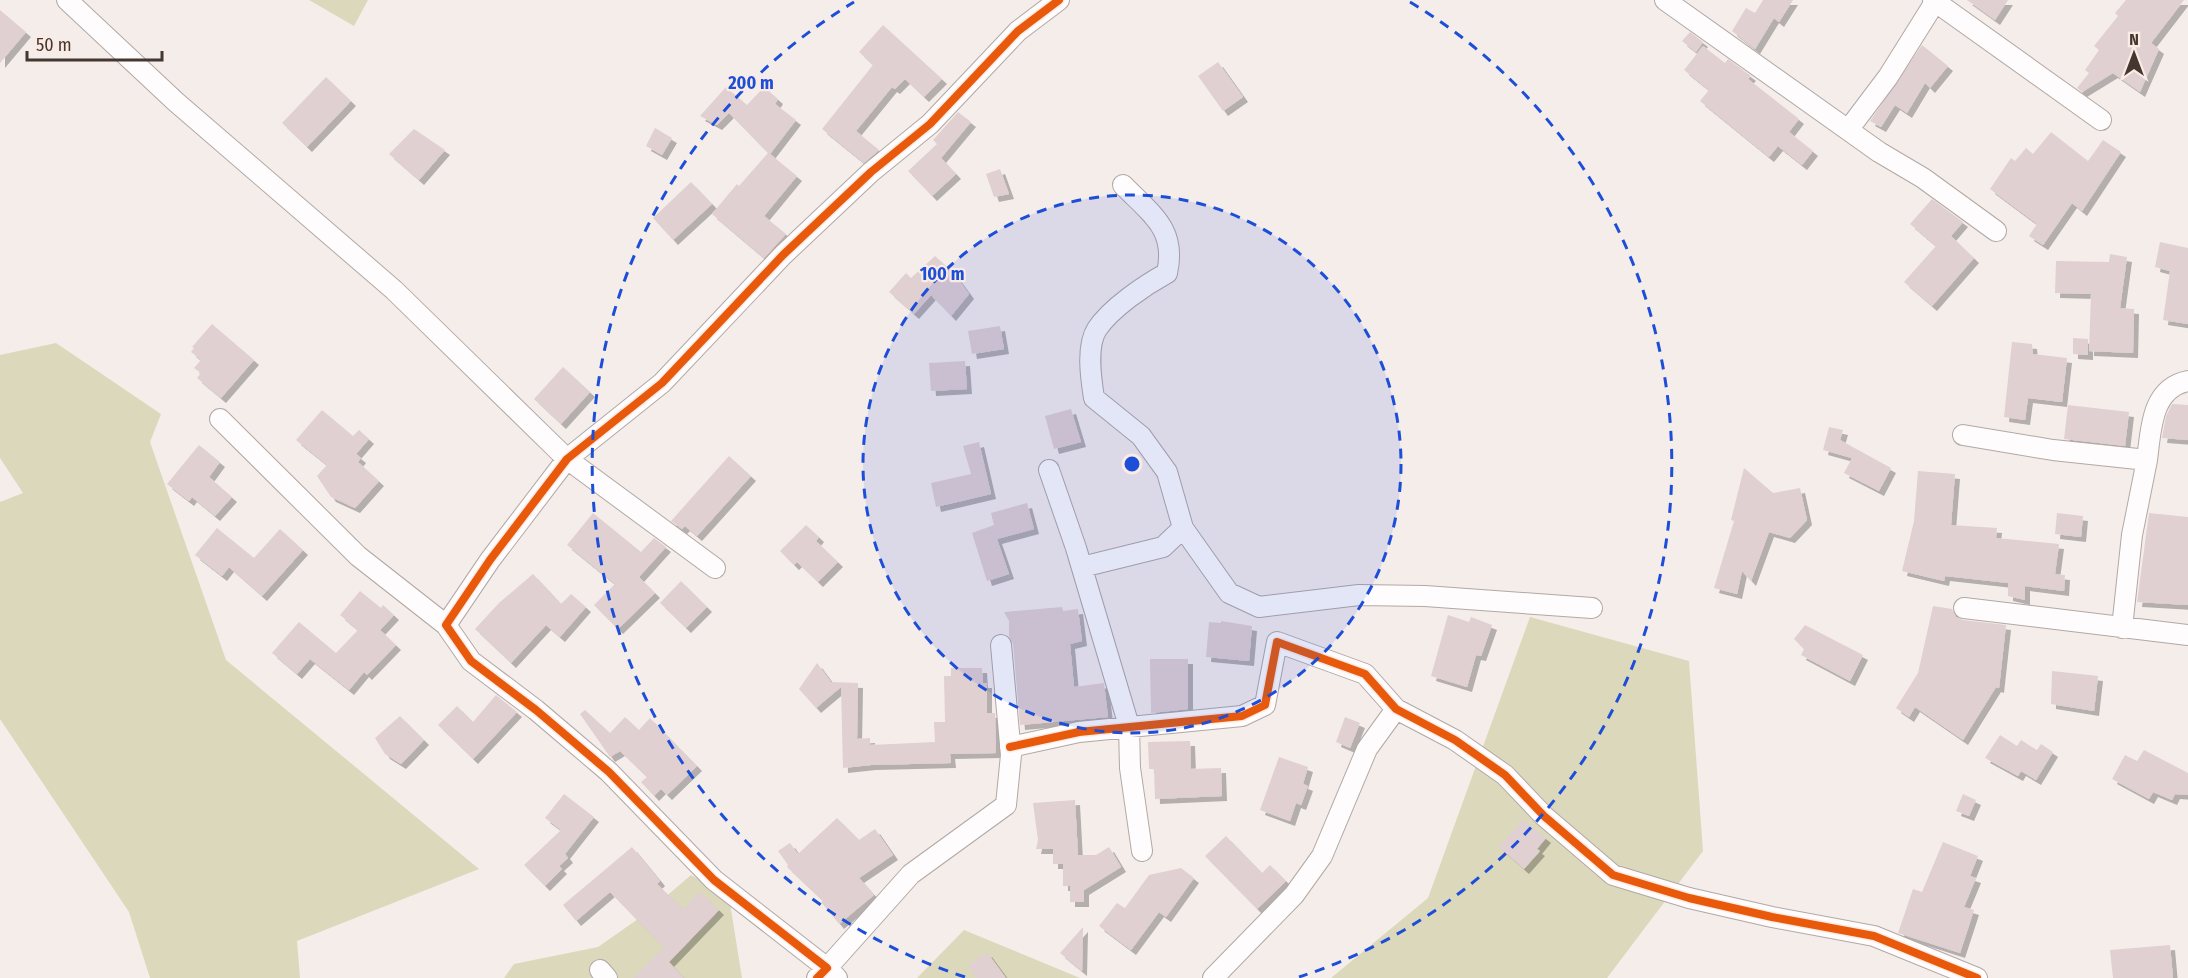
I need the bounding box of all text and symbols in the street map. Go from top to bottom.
scale bar [27,24,162,62]
north arrow [2104,24,2164,84]
text: N [2129,30,2139,49]
text: 50 m [36,34,72,56]
text: 200 m [727,72,774,94]
text: 100 m [920,263,964,285]
centre of rings [1122,454,1142,474]

